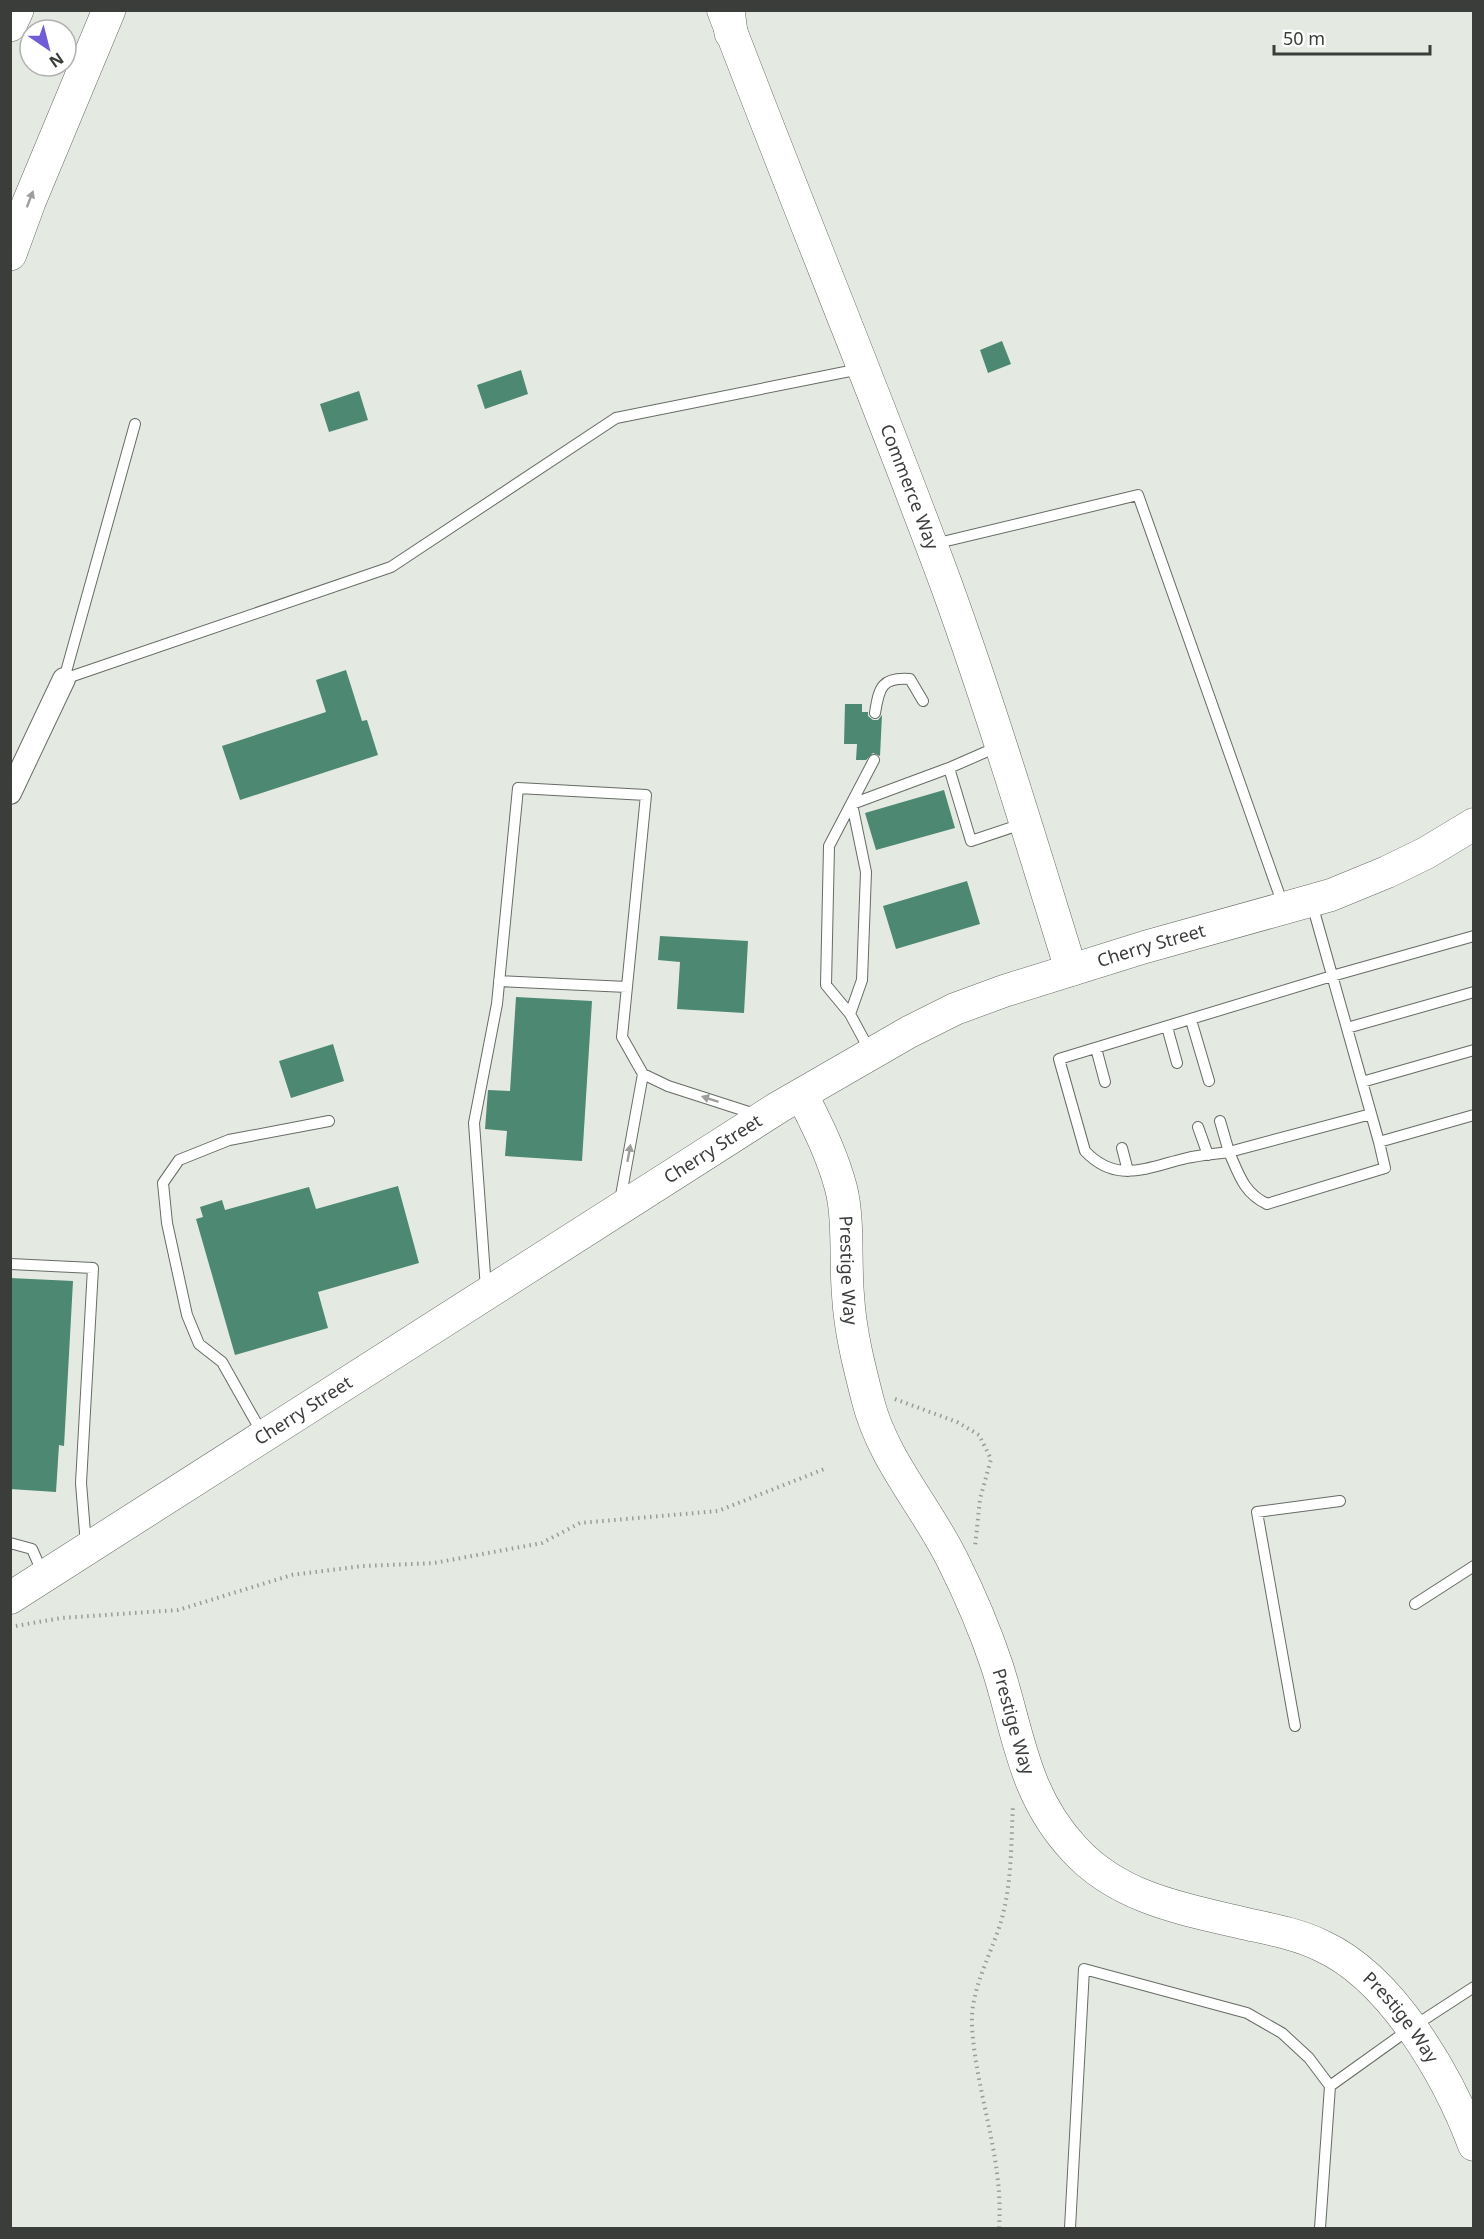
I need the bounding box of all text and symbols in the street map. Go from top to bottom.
north arrow [18,18,78,78]
scale bar [1274,18,1430,56]
text: 50 m [1283,26,1325,50]
text: N [45,48,68,73]
one-way arrow [25,190,35,208]
street label: Commerce Way [875,420,945,553]
street label: Cherry Street [1094,918,1208,972]
one-way arrow [701,1094,719,1104]
street label: Cherry Street [659,1108,766,1189]
one-way arrow [624,1143,633,1162]
street label: Prestige Way [834,1215,864,1327]
street label: Cherry Street [249,1369,357,1450]
street label: Prestige Way [987,1665,1041,1778]
street label: Prestige Way [1358,1966,1445,2068]

